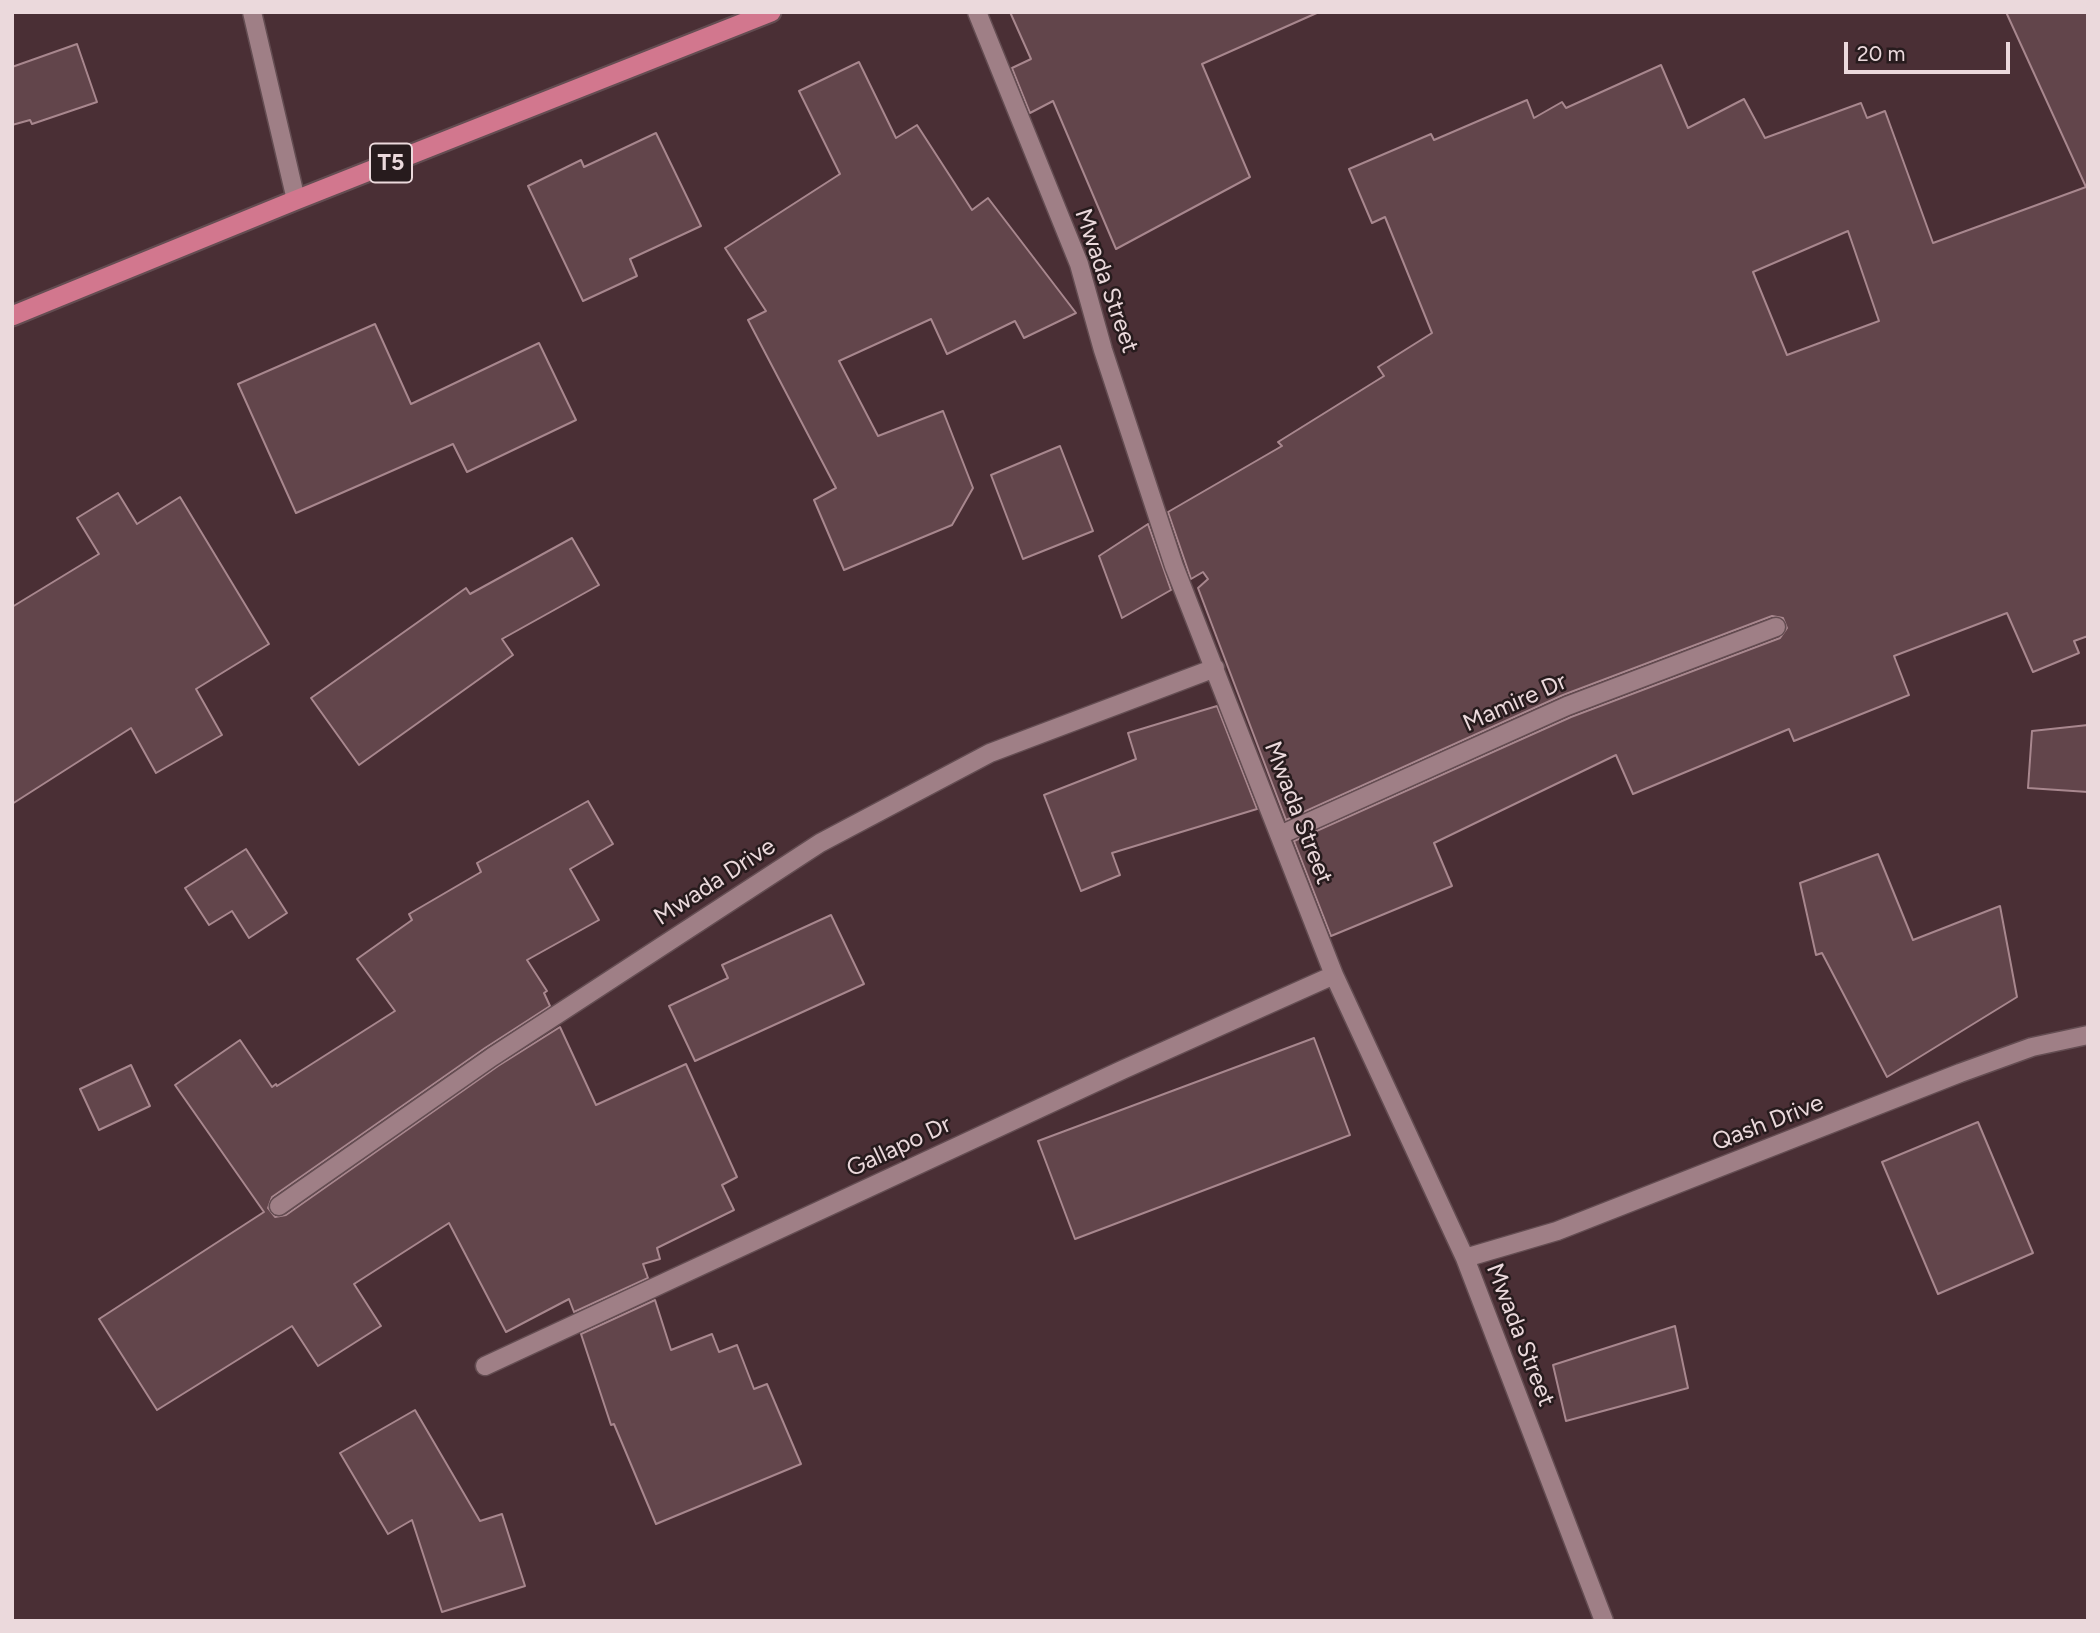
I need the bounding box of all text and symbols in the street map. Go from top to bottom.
scale bar [1848,28,2014,72]
text: 20 m [1857,41,1905,66]
road number: T5 [370,144,412,182]
street label: Mwada Street [1068,205,1144,357]
street label: Mamire Dr [1459,667,1571,739]
street label: Mwada Street [1258,738,1338,888]
street label: Mwada Drive [649,832,781,932]
street label: Qash Drive [1708,1089,1828,1157]
street label: Gallapo Dr [842,1110,956,1184]
street label: Mwada Street [1480,1260,1560,1410]

